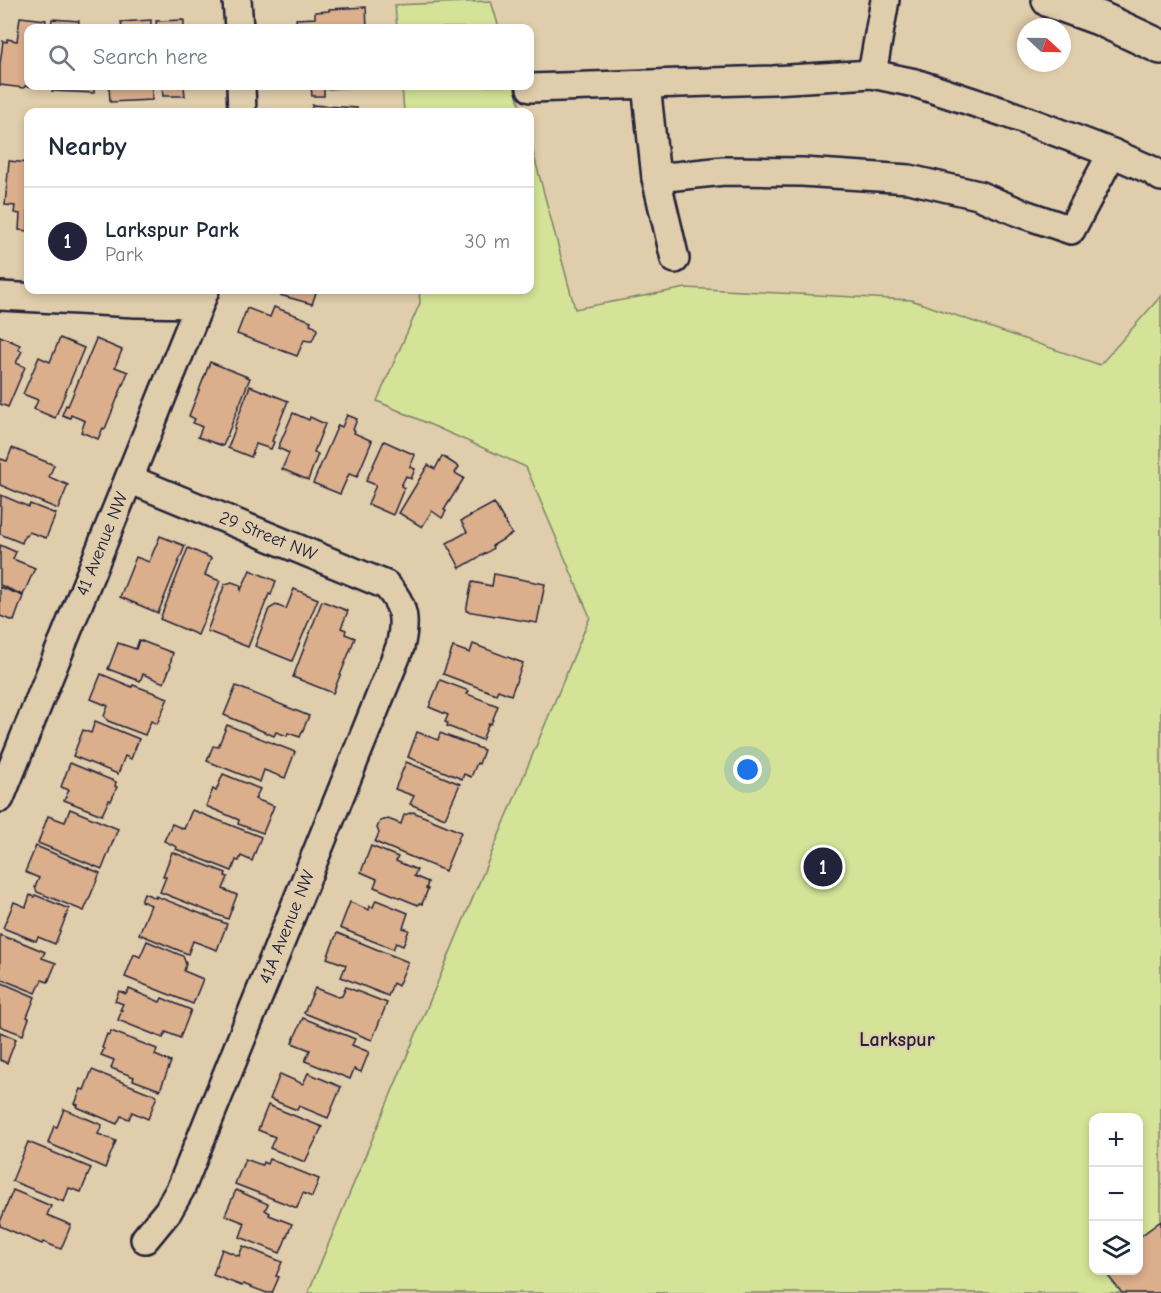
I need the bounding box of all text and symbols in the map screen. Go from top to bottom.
north arrow [1017,18,1071,72]
search box [24,24,534,90]
icon: search [45,41,78,74]
text: Search here [93,44,208,70]
text: Nearby [48,132,127,162]
text: Larkspur Park [105,217,239,243]
text: 1 [64,230,71,253]
text: 30 m [464,230,510,253]
text: Park [105,243,143,266]
street label: 41 Avenue NW [72,489,133,599]
street label: 29 Street NW [216,507,320,565]
your location [733,755,762,784]
pin: 1 [804,844,842,890]
street label: 41A Avenue NW [255,867,319,987]
district label: Larkspur [859,1028,935,1051]
map controls [1089,1113,1143,1275]
button: + [1089,1113,1143,1167]
button: − [1089,1167,1143,1221]
button: layers [1089,1221,1143,1275]

